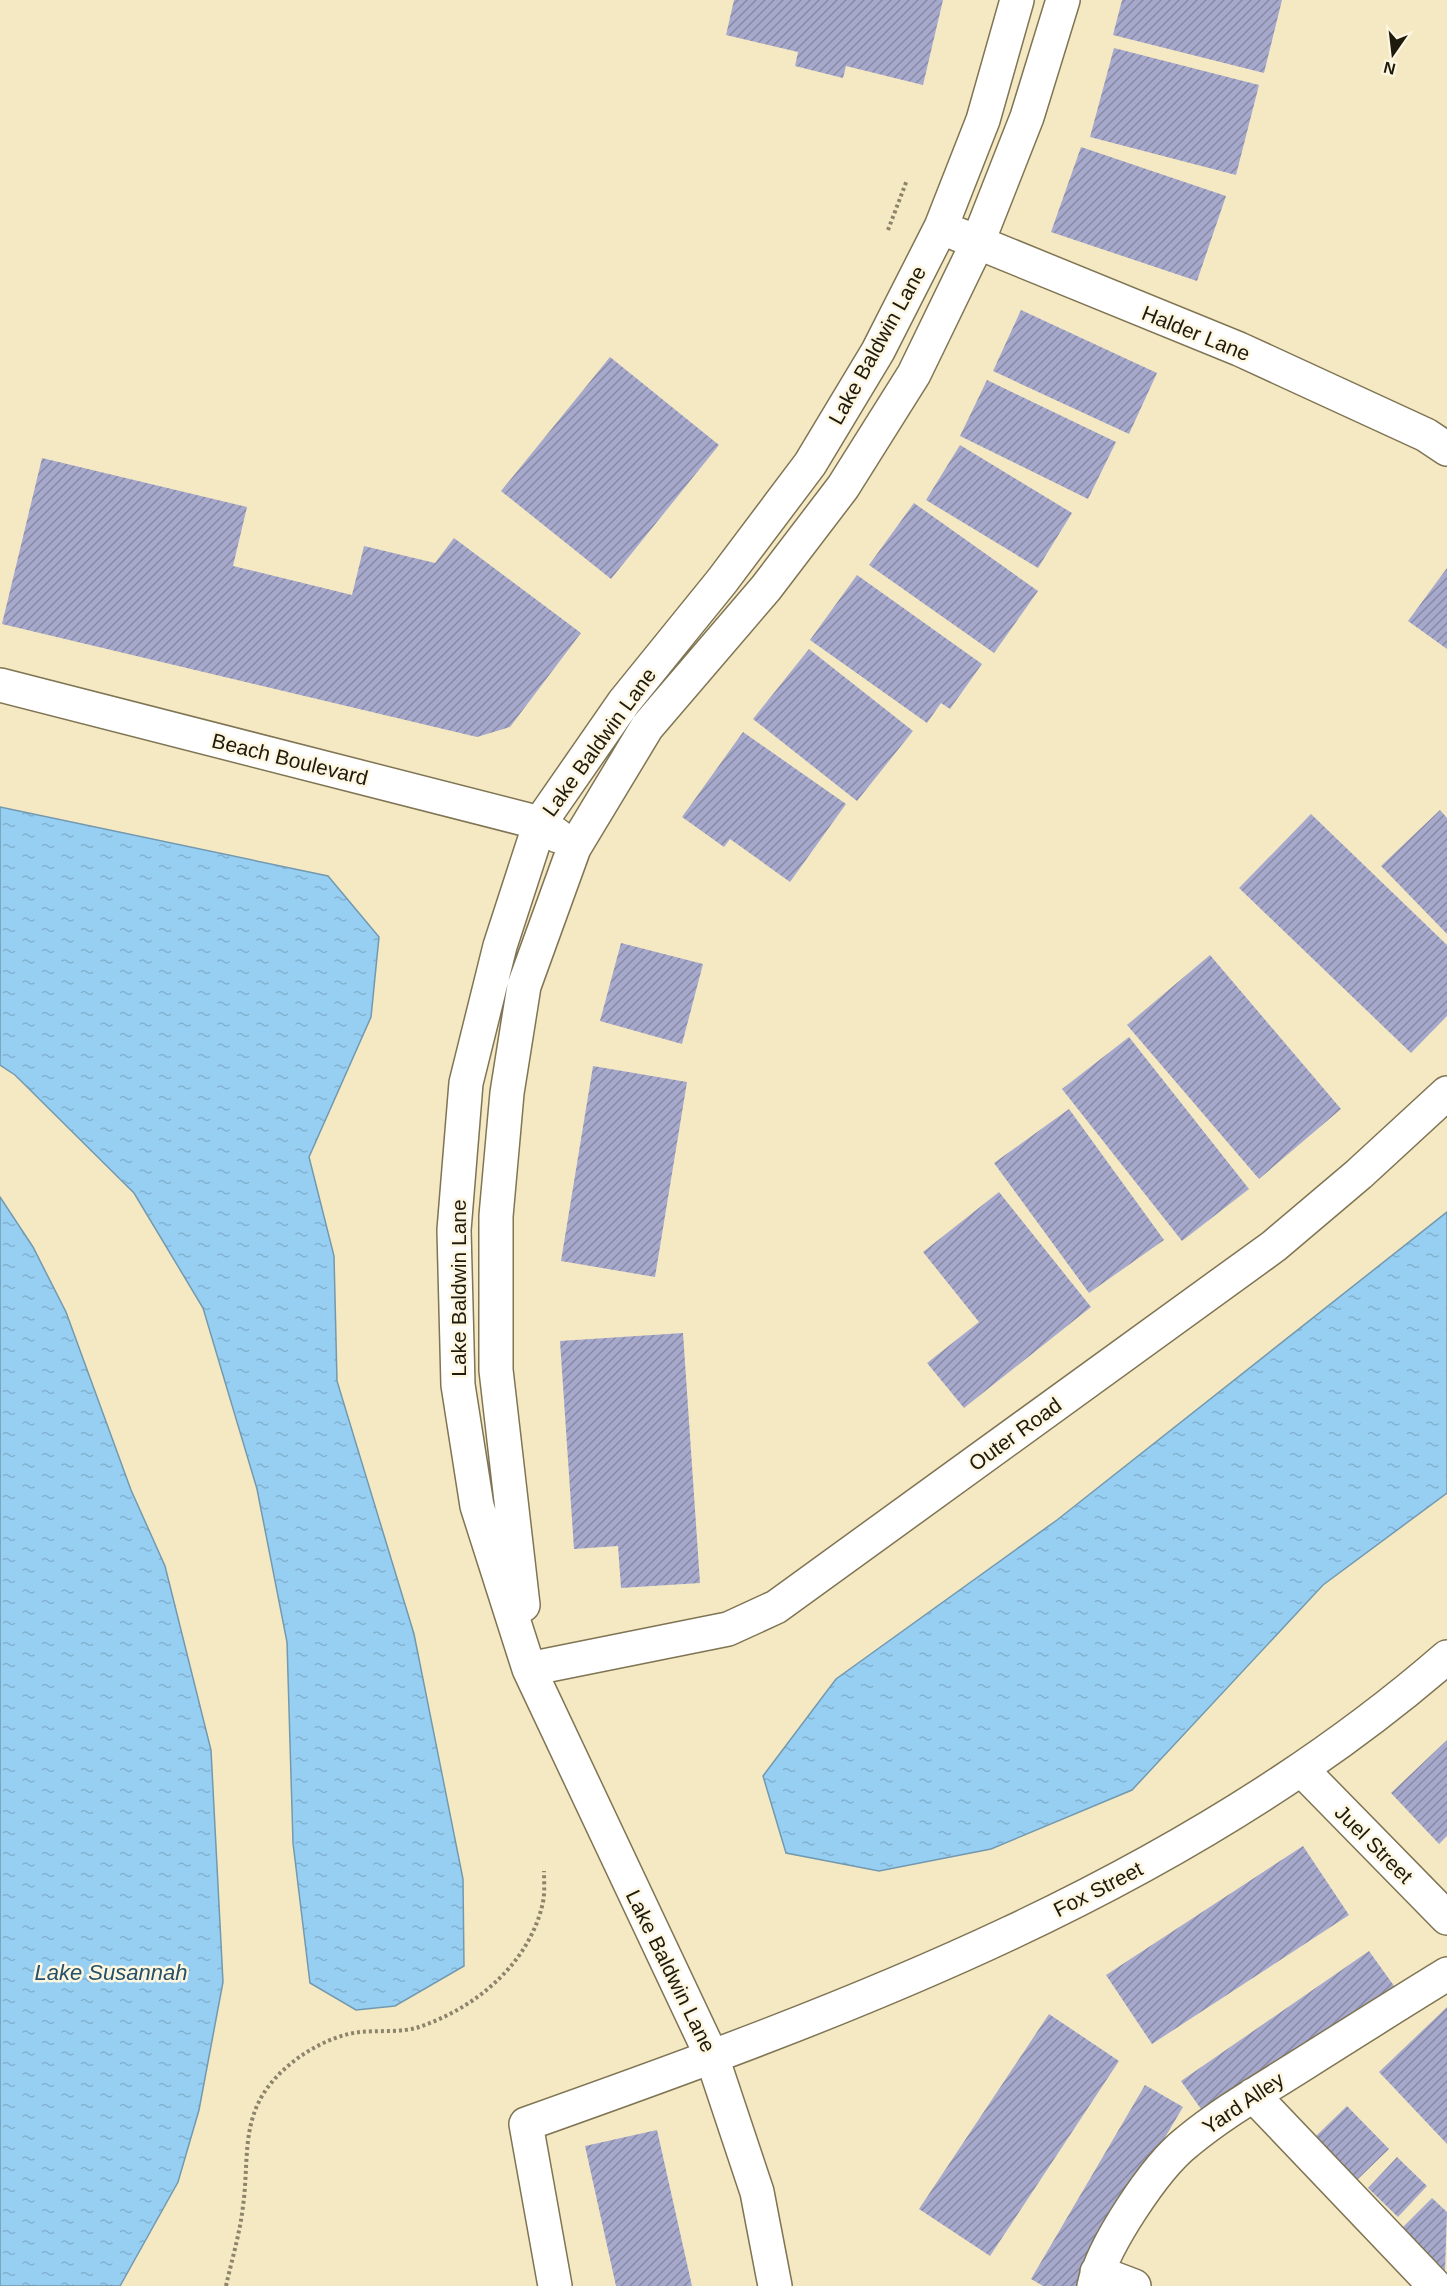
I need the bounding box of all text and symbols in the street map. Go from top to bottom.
north arrow [1363,24,1423,84]
text: N [1382,58,1397,78]
street label: Lake Baldwin Lane [824,262,930,428]
street label: Halder Lane [1139,301,1253,365]
street label: Lake Baldwin Lane [538,663,660,821]
street label: Beach Boulevard [210,728,370,790]
street label: Lake Baldwin Lane [447,1199,470,1377]
street label: Outer Road [964,1393,1066,1475]
street label: Juel Street [1330,1800,1418,1888]
street label: Fox Street [1050,1857,1147,1921]
street label: Lake Baldwin Lane [622,1886,720,2056]
water label: Lake Susannah [35,1960,187,1985]
street label: Yard Alley [1198,2067,1288,2139]

